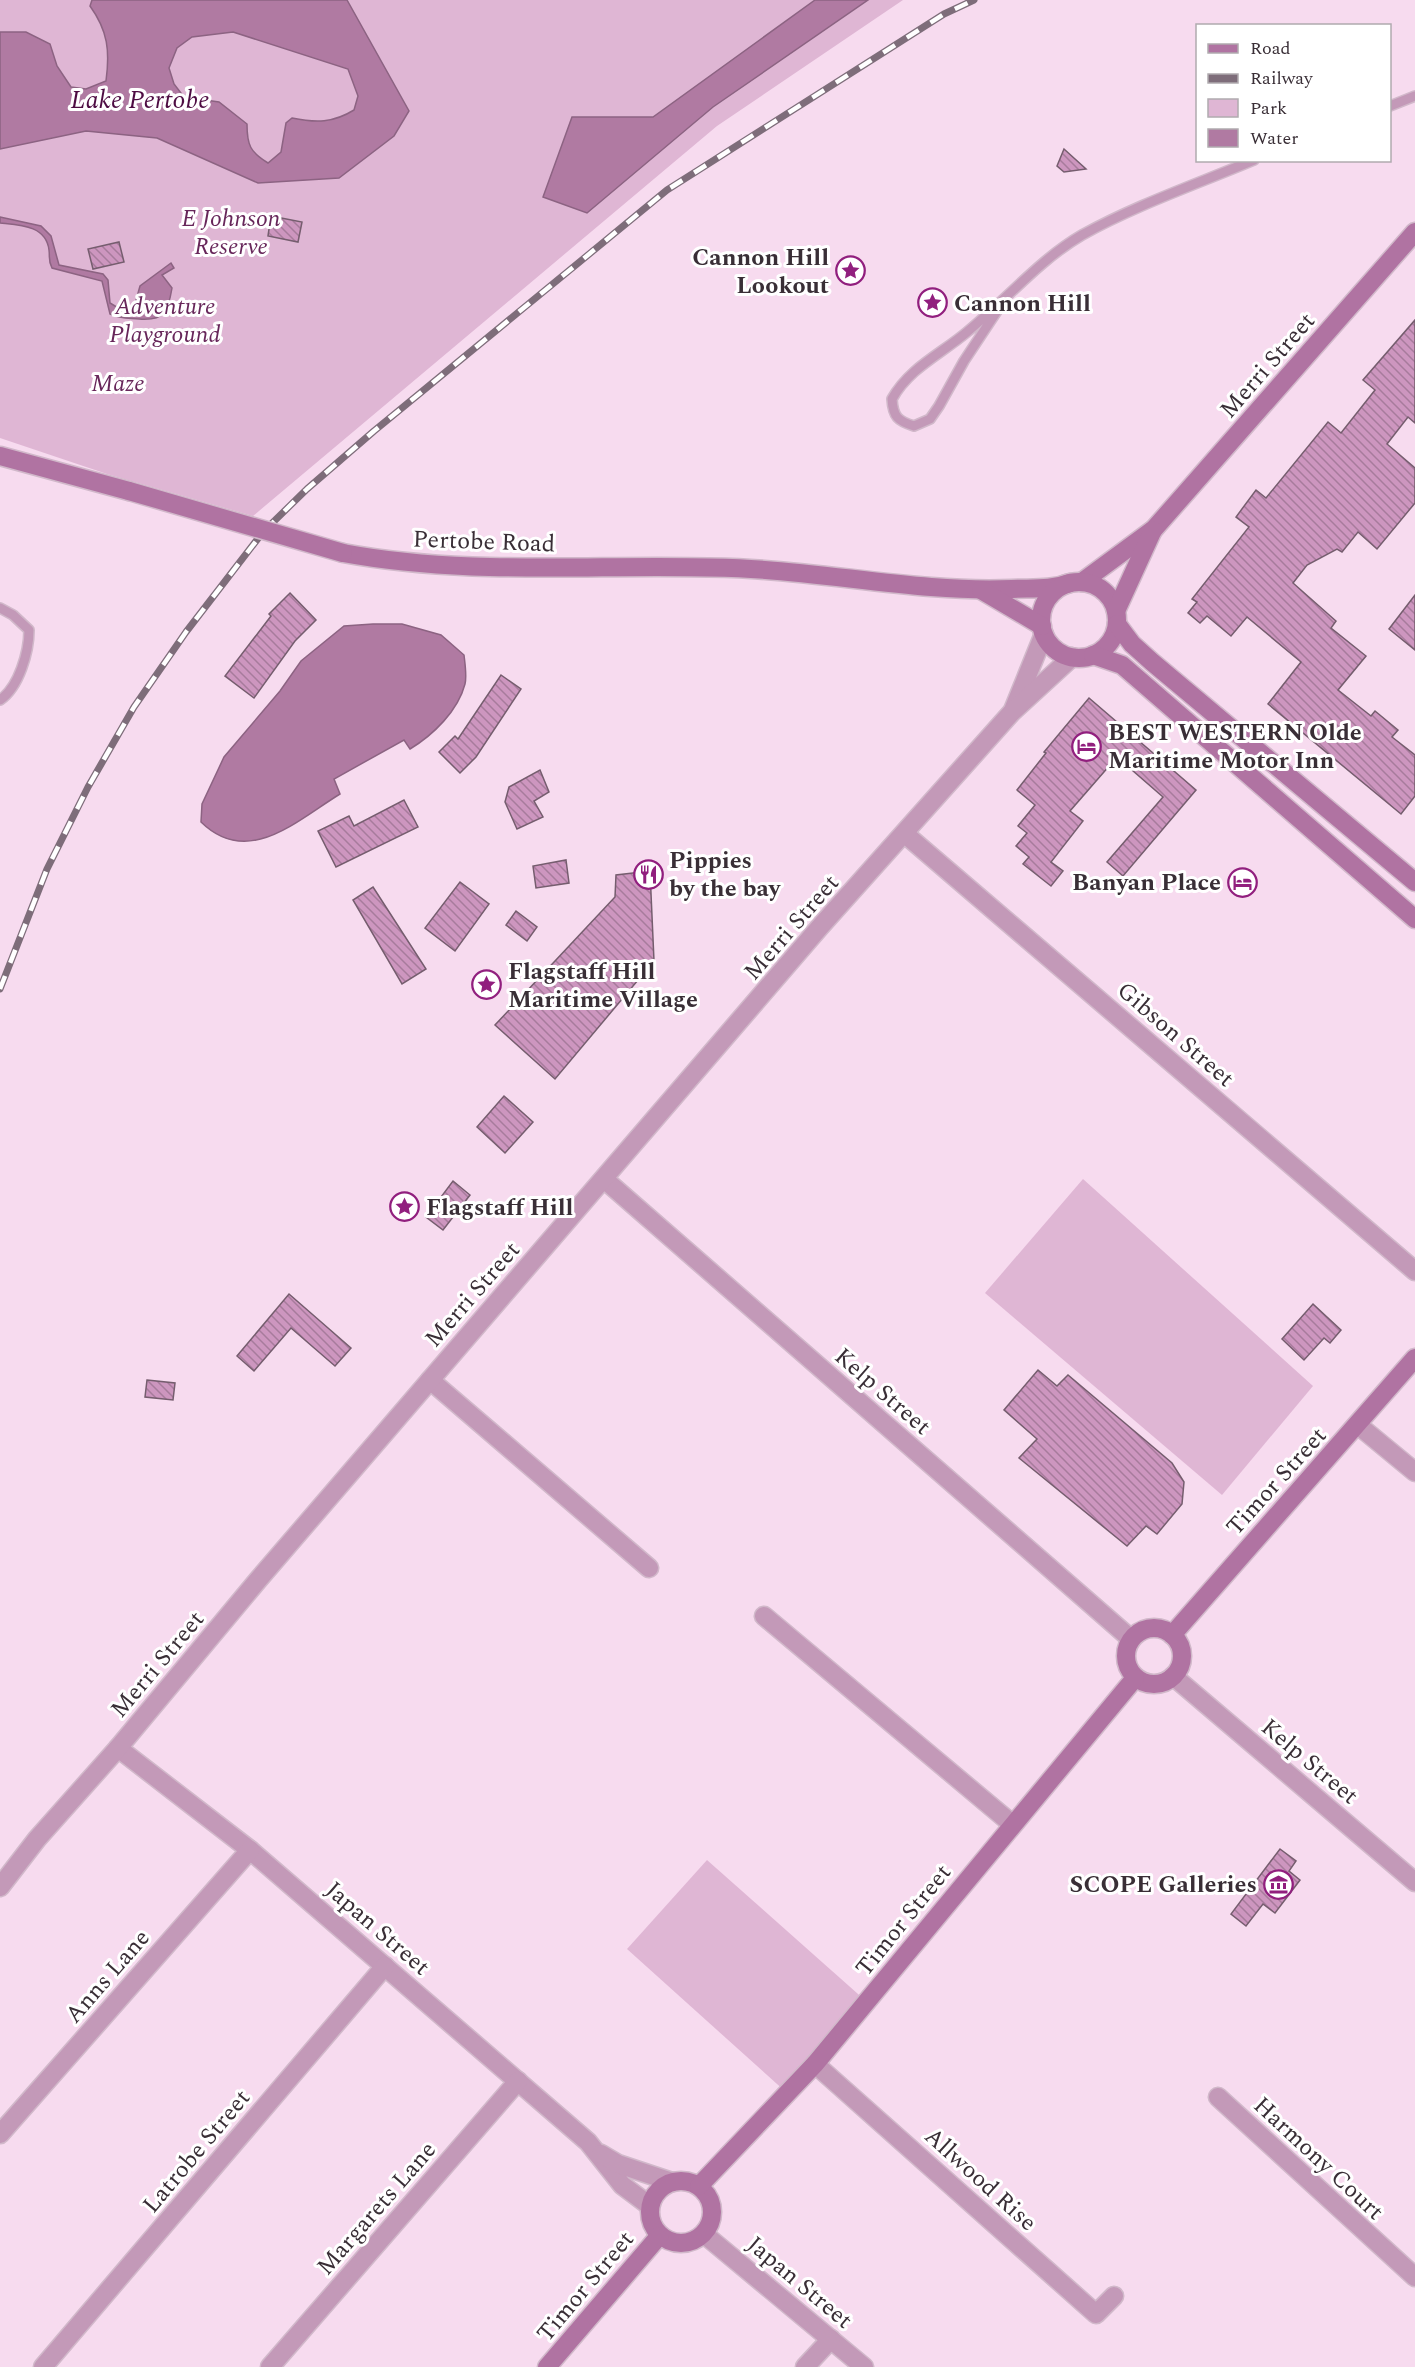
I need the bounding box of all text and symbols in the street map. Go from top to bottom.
legend [1196,24,1391,162]
text: Road [1250,35,1291,62]
text: Railway [1250,65,1314,92]
water label: Lake Pertobe [70,80,210,120]
text: Park [1250,95,1287,122]
text: Water [1250,125,1298,152]
park label: E Johnson Reserve [181,201,281,265]
place label: Cannon Hill Lookout [692,240,829,304]
place icon: Cannon Hill Lookout [834,255,866,287]
place label: Cannon Hill [954,286,1091,322]
place icon: Cannon Hill [917,287,949,319]
park label: Adventure Playground [109,289,221,353]
street label: Merri Street [1211,305,1324,427]
park label: Maze [91,366,145,402]
street label: Pertobe Road [412,522,556,562]
place label: BEST WESTERN Olde Maritime Motor Inn [1108,715,1362,779]
hotel icon: BEST WESTERN Olde Maritime Motor Inn [1071,730,1103,762]
place label: Pippies by the bay [669,843,782,907]
restaurant icon: Pippies by the bay [632,858,664,890]
place label: Banyan Place [1072,865,1221,901]
hotel icon: Banyan Place [1226,866,1258,898]
street label: Merri Street [735,867,848,989]
place label: Flagstaff Hill Maritime Village [508,954,698,1018]
place icon: Flagstaff Hill Maritime Village [471,969,503,1001]
street label: Gibson Street [1109,973,1242,1096]
place label: Flagstaff Hill [426,1190,574,1226]
place icon: Flagstaff Hill [389,1191,421,1223]
street label: Merri Street [416,1234,529,1356]
street label: Kelp Street [826,1339,939,1444]
street label: Timor Street [1218,1419,1336,1544]
street label: Merri Street [102,1603,213,1726]
street label: Kelp Street [1253,1710,1366,1813]
street label: Timor Street [847,1857,960,1985]
place label: SCOPE Galleries [1069,1867,1257,1903]
museum icon: SCOPE Galleries [1262,1868,1294,1900]
street label: Japan Street [317,1873,438,1985]
street label: Anns Lane [57,1922,159,2032]
street label: Latrobe Street [134,2082,259,2221]
street label: Harmony Court [1245,2088,1392,2229]
street label: Allwood Rise [916,2119,1045,2240]
street label: Margarets Lane [308,2134,445,2284]
street label: Timor Street [528,2223,643,2350]
street label: Japan Street [738,2228,860,2338]

